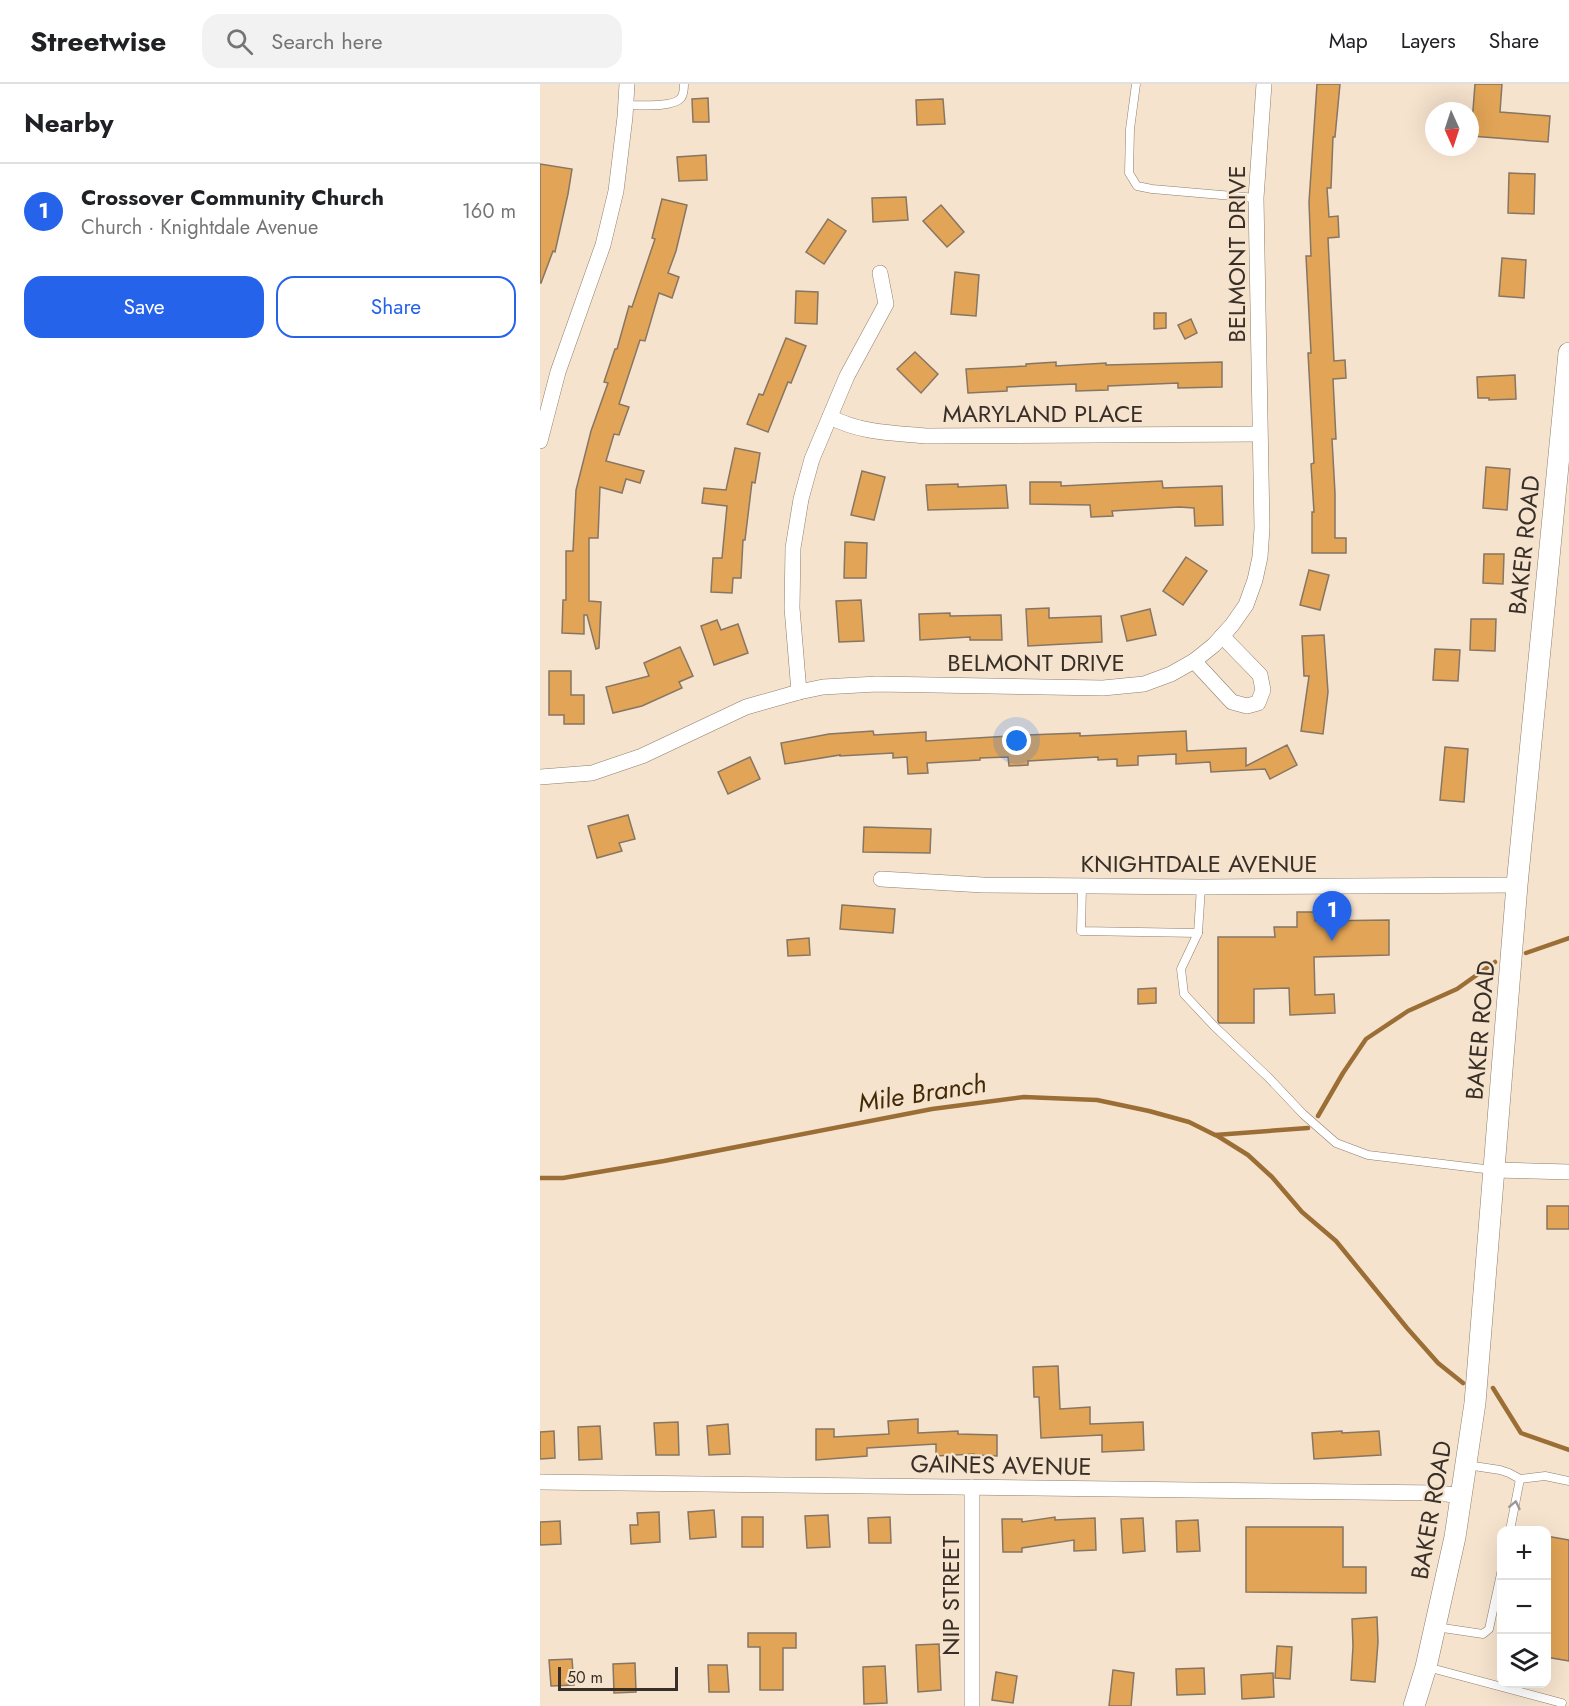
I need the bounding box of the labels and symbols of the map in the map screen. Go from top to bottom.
north arrow [1425,102,1479,156]
street label: BELMONT DRIVE [1219,165,1254,343]
street label: MARYLAND PLACE [942,396,1144,431]
street label: BAKER ROAD [1499,473,1549,617]
street label: BELMONT DRIVE [947,645,1125,680]
your location [1002,726,1031,755]
street label: KNIGHTDALE AVENUE [1081,846,1317,881]
pin: 1 [1312,892,1352,941]
street label: BAKER ROAD [1456,959,1504,1101]
water label: Mile Branch [855,1064,989,1122]
street label: BAKER ROAD [1402,1438,1460,1582]
street label: GAINES AVENUE [910,1446,1092,1484]
one-way arrow [1508,1500,1521,1510]
street label: NIP STREET [933,1536,968,1656]
scale bar [558,1664,678,1692]

